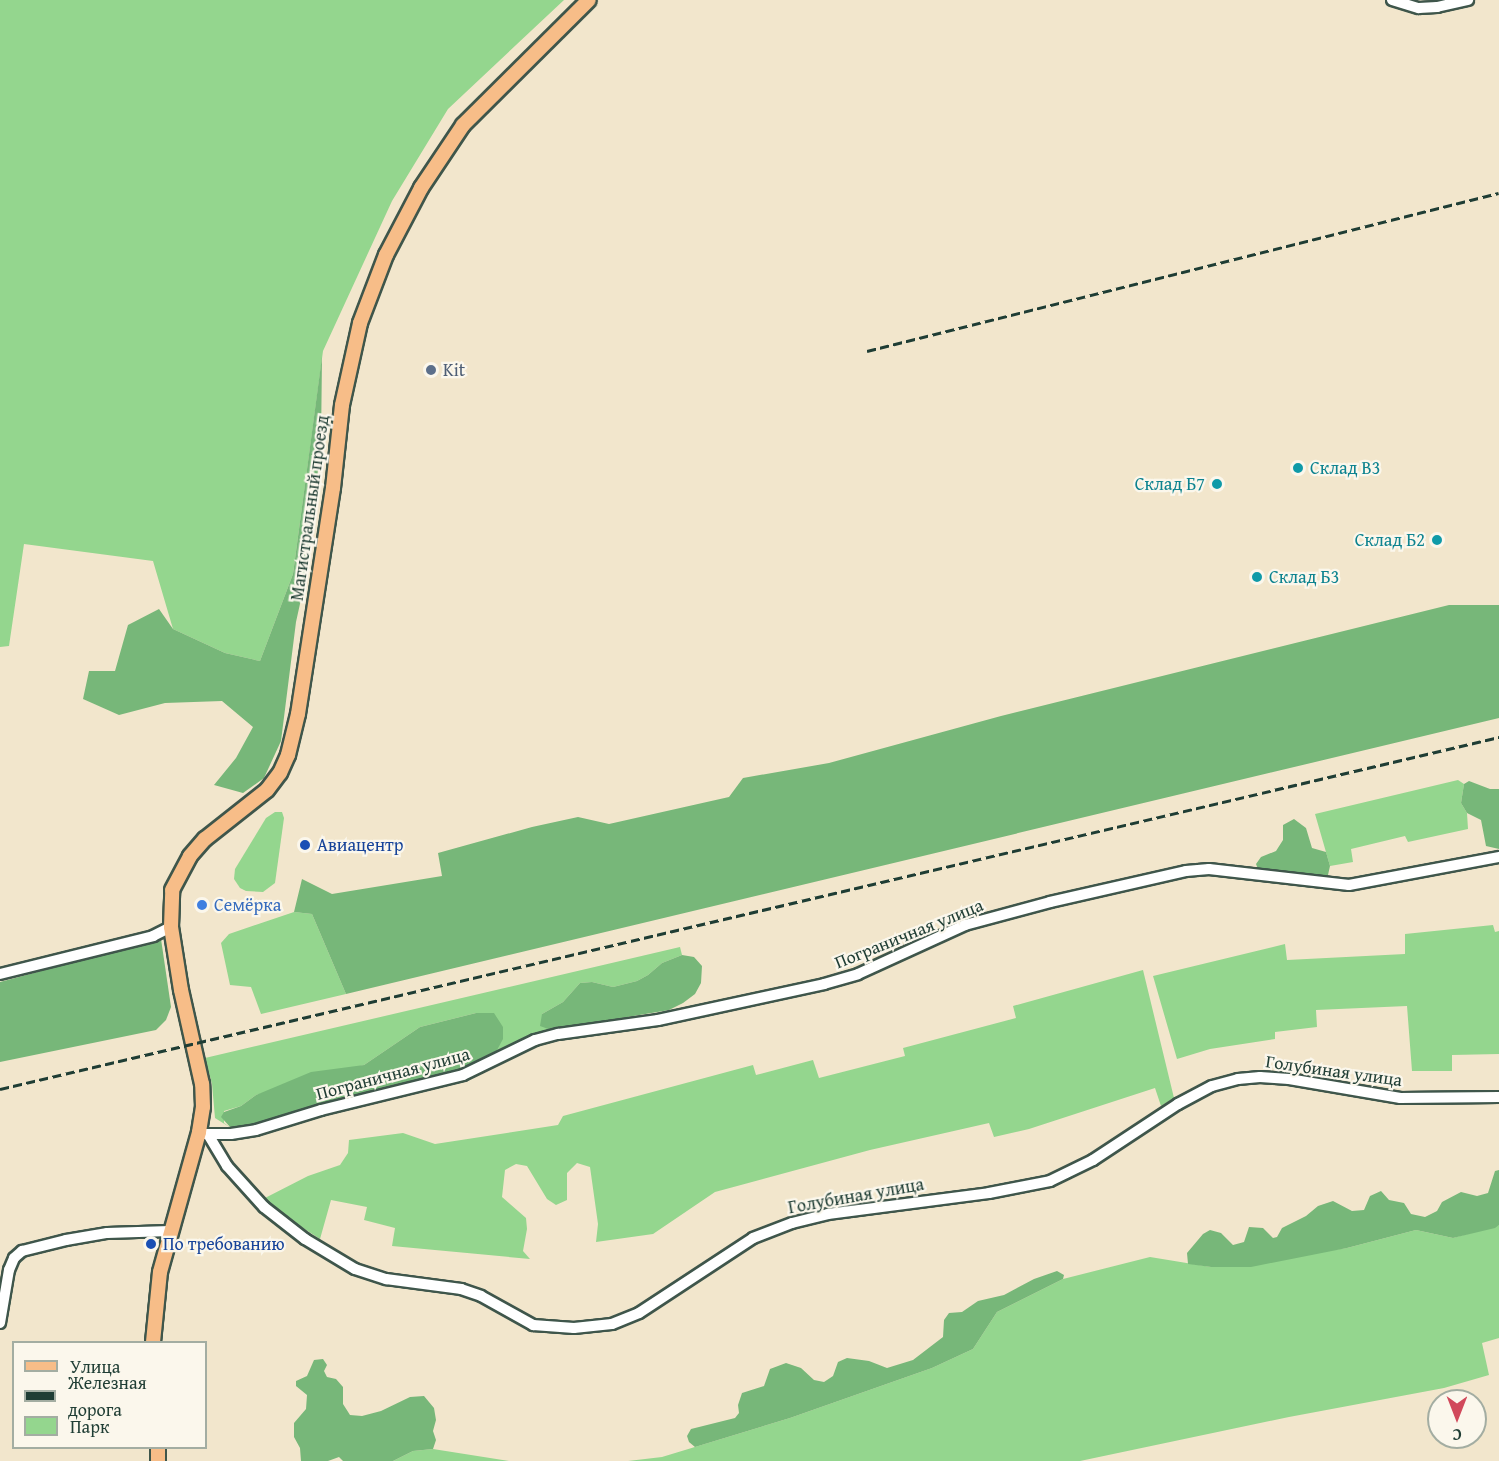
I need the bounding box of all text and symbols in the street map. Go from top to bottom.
place label: Kit [443,359,465,381]
marker: Kit [424,363,438,377]
street label: Магистральный проезд [286,414,334,602]
place label: Склад В3 [1310,457,1380,479]
marker: Склад В3 [1291,461,1305,475]
place label: Склад Б7 [1135,473,1205,495]
marker: Склад Б7 [1210,477,1224,491]
place label: Склад Б2 [1355,529,1425,551]
marker: Склад Б2 [1430,533,1444,547]
place label: Склад Б3 [1269,566,1339,588]
marker: Склад Б3 [1250,570,1264,584]
place label: Авиацентр [317,834,404,856]
marker: Авиацентр [298,838,312,852]
place label: Семёрка [214,894,281,916]
street label: Пограничная улица [832,894,986,974]
marker: Семёрка [195,898,209,912]
street label: Пограничная улица [314,1043,472,1105]
street label: Голубиная улица [1264,1051,1404,1091]
street label: Голубиная улица [786,1173,926,1219]
place label: По требованию [163,1233,285,1255]
marker: По требованию [144,1237,158,1251]
legend [12,1341,207,1449]
text: Улица [70,1353,120,1380]
text: Железная дорога [68,1369,147,1423]
north arrow [1427,1389,1487,1449]
text: Парк [70,1413,109,1440]
text: С [1452,1423,1462,1447]

